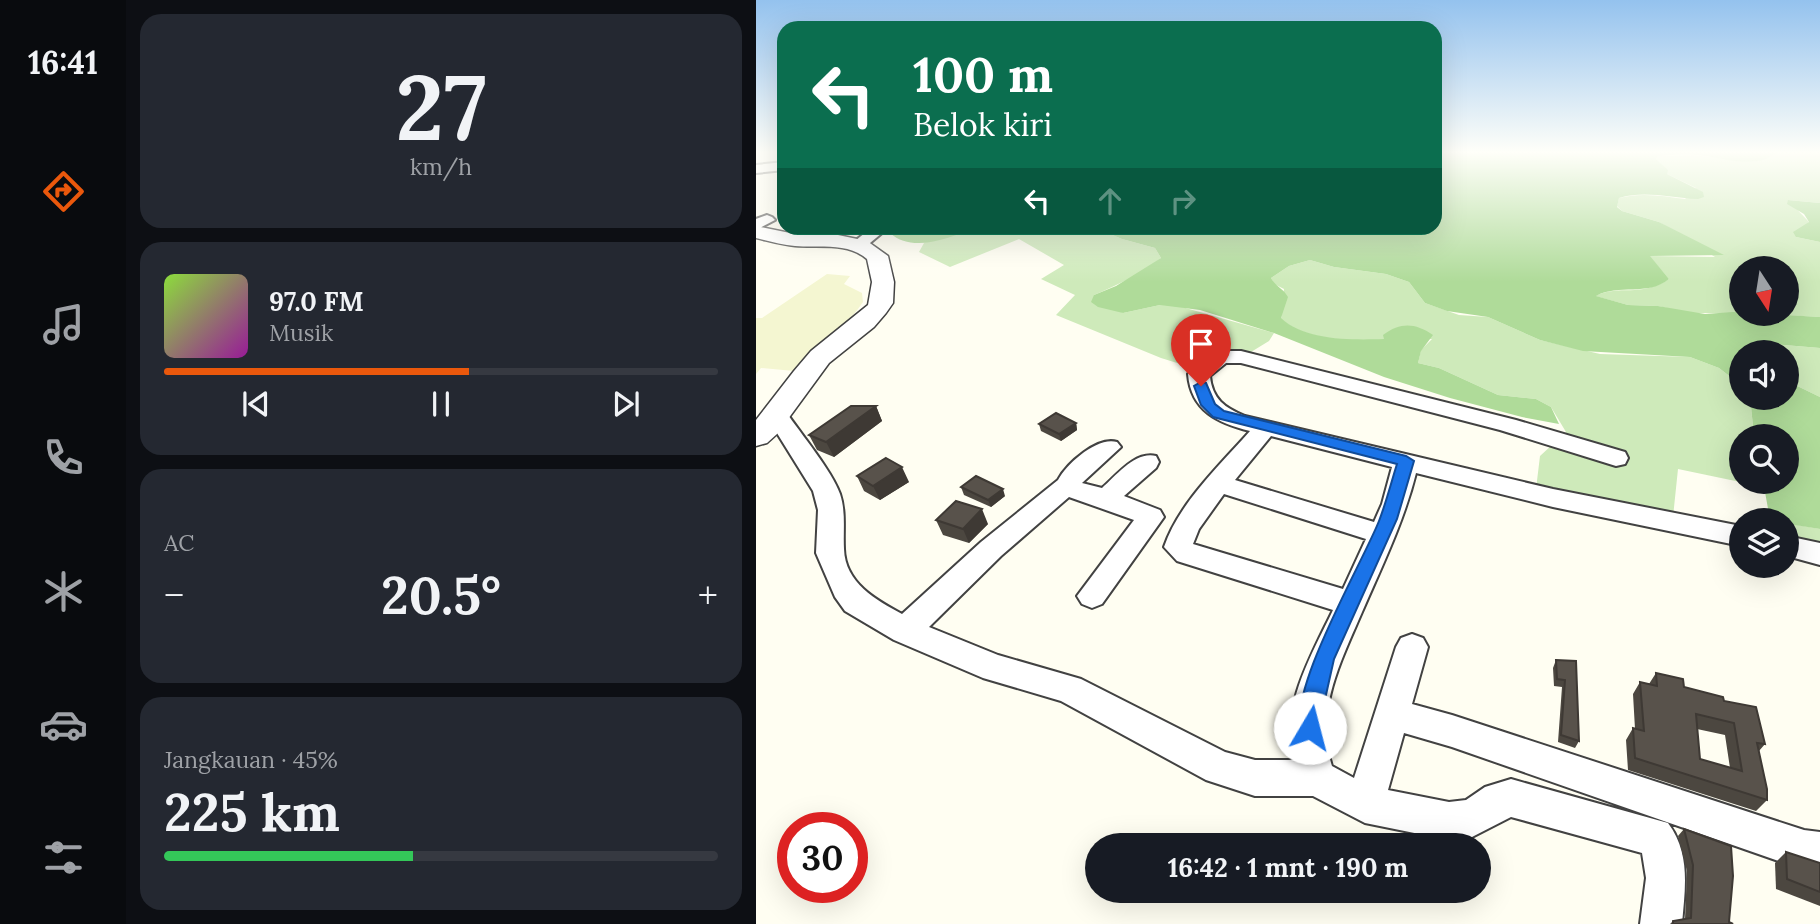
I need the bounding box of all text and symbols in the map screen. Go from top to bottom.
text: 16:41 [28,42,98,83]
text: 100 m [913,43,1053,105]
text: 27 [395,48,487,165]
icon: left [798,49,889,140]
text: Belok kiri [913,104,1052,145]
text: km/h [410,152,472,181]
icon: directions [39,167,88,216]
icon: left [1018,182,1056,220]
icon: ahead [1091,182,1129,220]
icon: right [1164,182,1202,220]
north arrow [1729,256,1799,326]
map controls [1729,256,1799,578]
text: 97.0 FM [269,285,364,318]
icon: music [39,300,88,349]
pin [1171,314,1231,386]
text: Musik [269,318,333,347]
icon: arrive [1182,325,1220,363]
button: sound [1729,340,1799,410]
icon: previous [237,385,275,423]
icon: pause [422,385,460,423]
icon: next [607,385,645,423]
button: search [1729,424,1799,494]
icon: phone [39,433,88,482]
button: layers [1729,508,1799,578]
text: AC [164,528,194,557]
text: 20.5° [381,562,501,628]
icon: climate [39,567,88,616]
text: − [164,571,184,619]
text: + [698,571,718,619]
position arrow [1273,691,1347,765]
icon: car [39,700,88,749]
text: Jangkauan · 45% [164,745,338,774]
text: 225 km [164,779,340,845]
speed limit sign: 30 [777,812,868,903]
icon: filters [39,833,88,882]
text: 16:42 · 1 mnt · 190 m [1168,851,1408,884]

